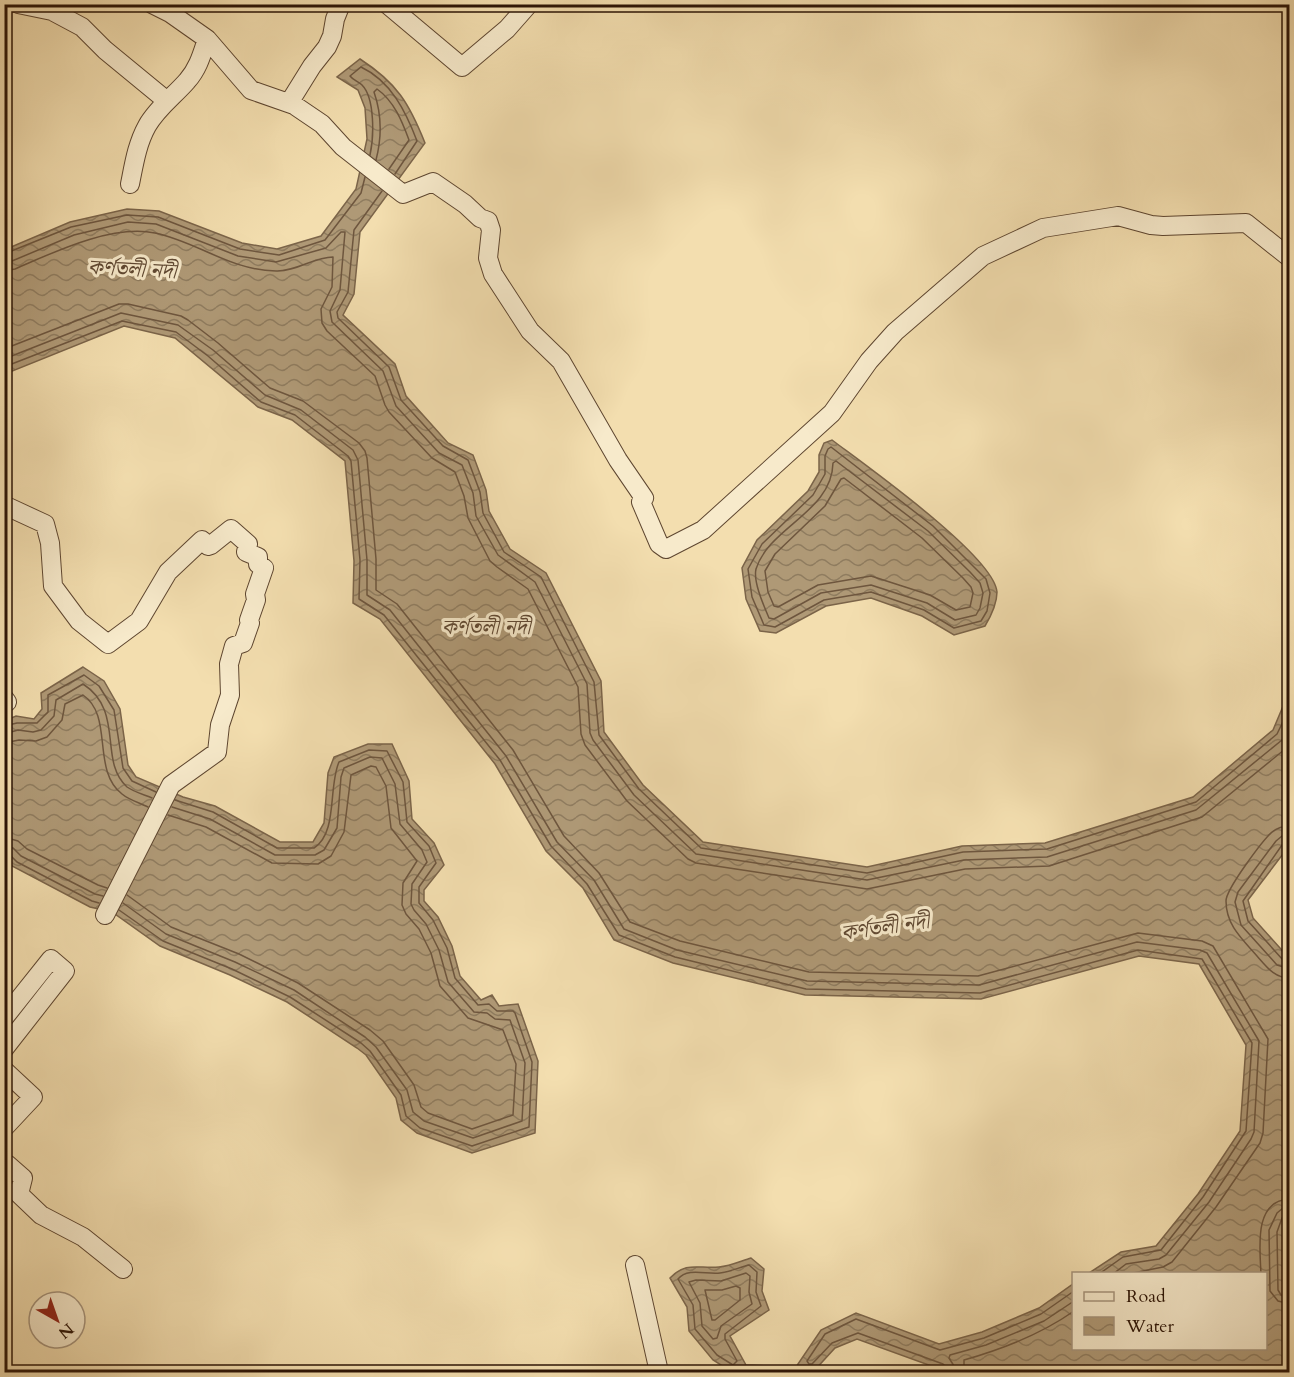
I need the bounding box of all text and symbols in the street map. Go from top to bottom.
water label: কর্ণতলী নদী [87,253,180,286]
water label: কর্ণতলী নদী [442,613,533,642]
water label: কর্ণতলী নদী [839,907,934,948]
legend [1072,1272,1267,1350]
text: Road [1126,1284,1166,1309]
north arrow [27,1290,87,1350]
text: Water [1125,1314,1175,1339]
text: N [54,1318,78,1344]

